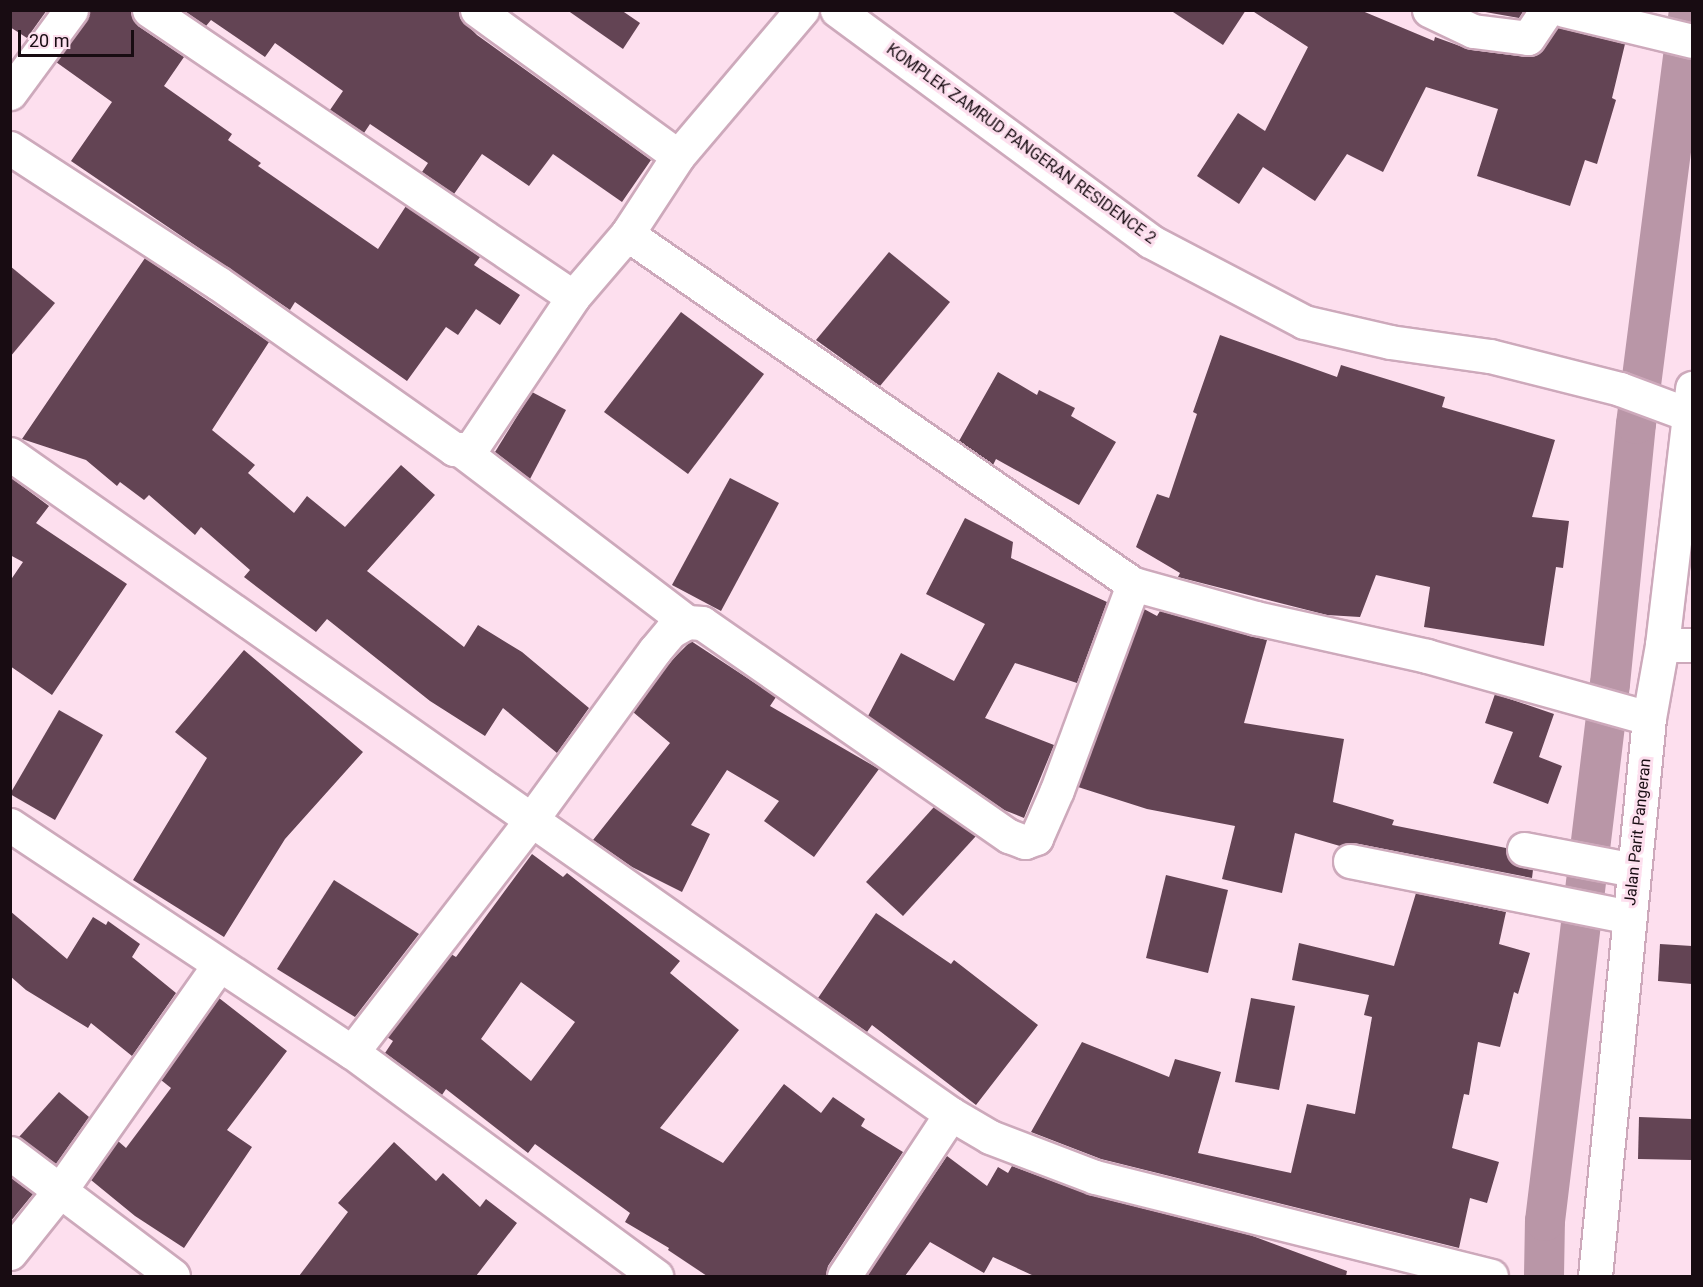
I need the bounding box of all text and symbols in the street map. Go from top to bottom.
scale bar [21,18,136,56]
text: 20 m [29,30,69,51]
street label: KOMPLEK ZAMRUD PANGERAN RESIDENCE 2 [883,40,1159,248]
street label: Jalan Parit Pangeran [1621,757,1655,907]

